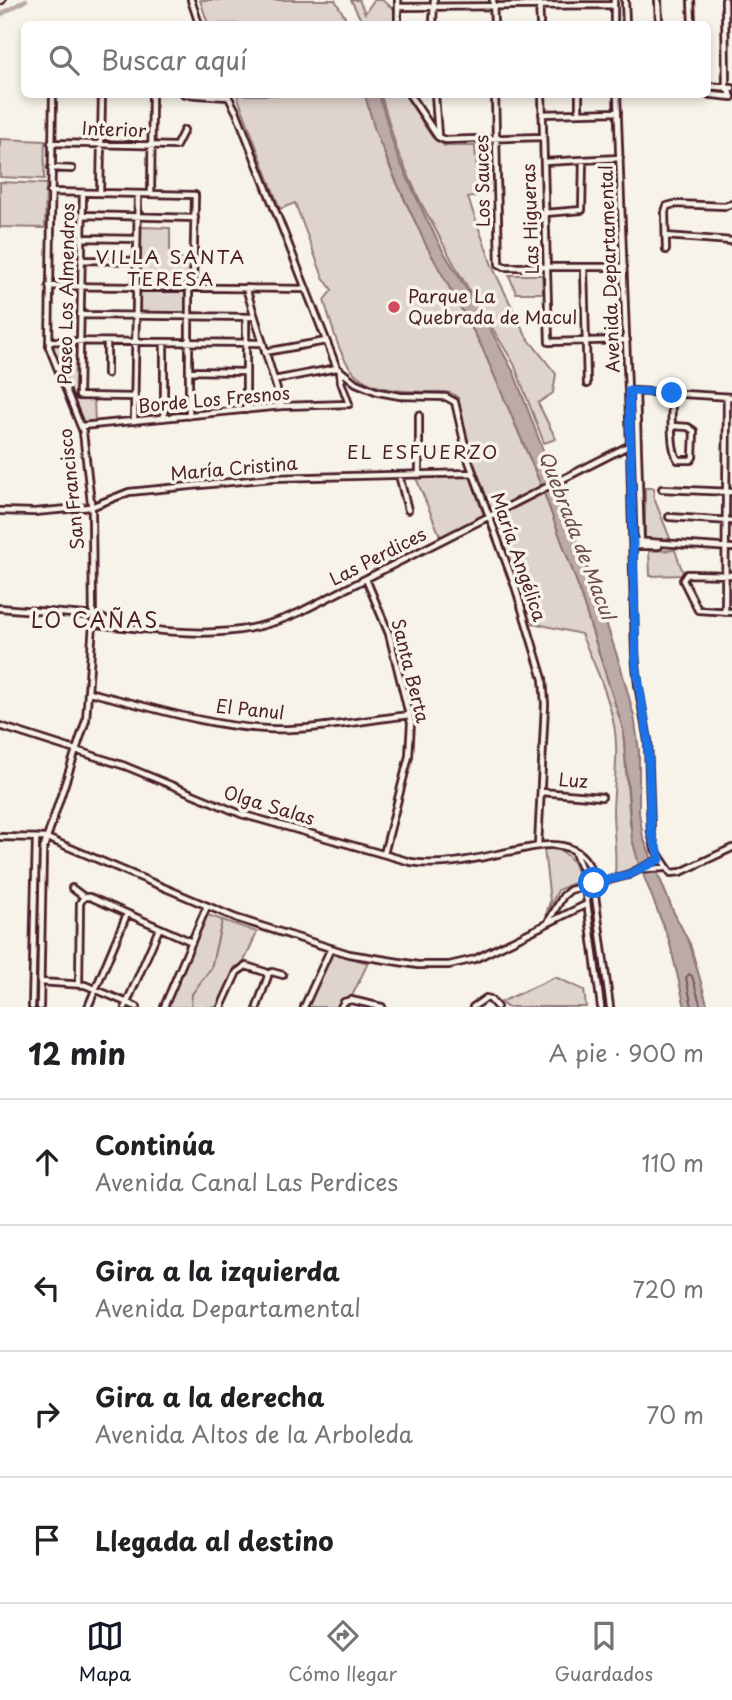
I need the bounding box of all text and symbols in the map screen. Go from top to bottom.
search box [21,21,711,98]
text: Buscar aquí [101,40,247,79]
icon: search [45,41,83,79]
street label: Interior [81,114,148,143]
street label: Los Sauces [467,135,496,227]
street label: Las Higueras [514,163,545,275]
street label: Avenida Departamental [591,165,626,373]
street label: Paseo Los Almendros [50,203,81,385]
district label: VILLA SANTA TERESA [96,242,246,292]
place label: Parque La Quebrada de Macul [408,282,577,330]
marker: Parque La Quebrada de Macul [386,299,402,315]
route end [656,377,687,408]
street label: Borde Los Fresnos [137,378,291,419]
street label: San Francisco [51,427,90,551]
district label: EL ESFUERZO [347,437,499,465]
water label: Quebrada de Macul [533,446,624,626]
street label: María Cristina [169,448,299,487]
street label: María Angélica [485,488,554,625]
street label: Las Perdices [324,520,430,592]
district label: LO CAÑAS [31,603,159,635]
street label: Santa Berta [385,616,438,726]
street label: El Panul [215,692,286,726]
street label: Luz [558,765,589,794]
street label: Olga Salas [221,778,318,831]
route start [578,867,609,898]
text: 12 min [28,1030,126,1075]
text: A pie · 900 m [549,1035,704,1070]
text: Continúa [95,1125,215,1164]
icon: ahead [28,1143,66,1181]
text: 110 m [642,1145,704,1180]
text: Avenida Canal Las Perdices [95,1164,398,1199]
text: Gira a la izquierda [95,1251,340,1290]
icon: left [28,1269,66,1307]
text: 720 m [632,1271,704,1306]
text: Avenida Departamental [95,1290,361,1325]
text: Gira a la derecha [95,1377,325,1416]
icon: right [28,1395,66,1433]
text: 70 m [646,1397,704,1432]
text: Avenida Altos de la Arboleda [95,1416,413,1451]
icon: arrive [28,1521,66,1559]
text: Llegada al destino [95,1521,334,1560]
tab: Mapa [79,1617,131,1687]
tab: Cómo llegar [288,1617,397,1687]
tab: Guardados [554,1617,653,1687]

